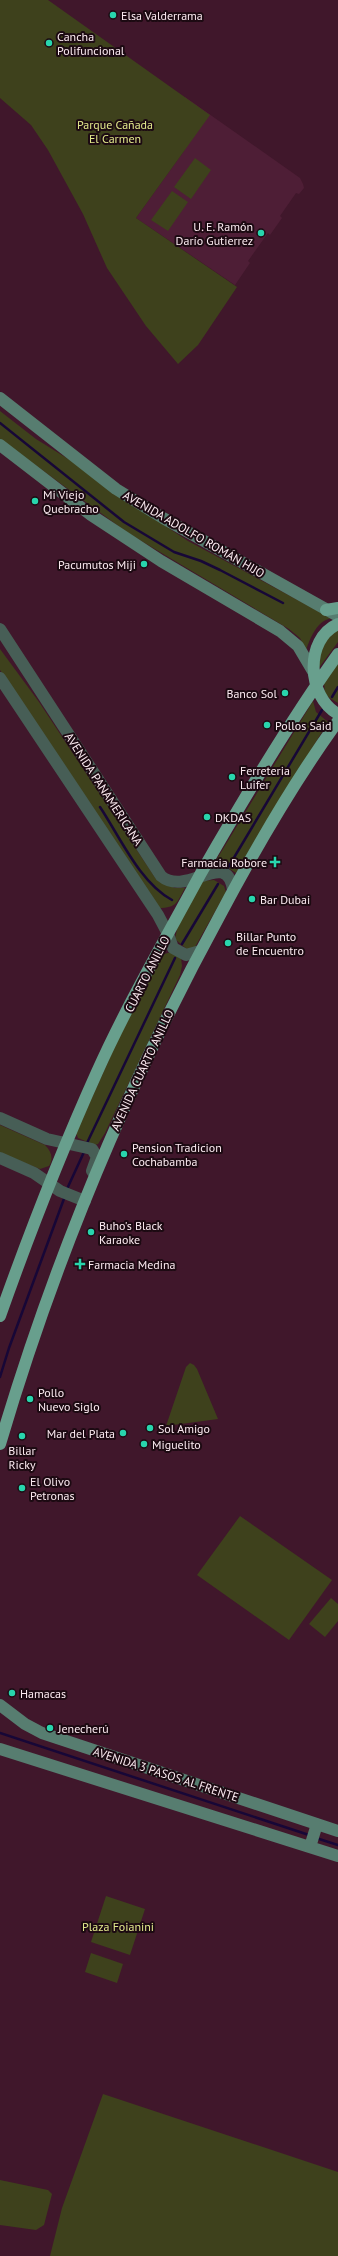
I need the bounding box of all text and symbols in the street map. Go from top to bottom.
place label: Elsa Valderrama [121,8,203,23]
marker: Elsa Valderrama [108,10,118,20]
place label: Cancha Polifuncional [57,29,125,58]
marker: Cancha Polifuncional [44,38,54,48]
park label: Parque Cañada El Carmen [77,117,153,146]
place label: U. E. Ramón Darío Gutierrez [176,219,253,248]
marker: U. E. Ramón Darío Gutierrez [256,228,266,238]
place label: Mi Viejo Quebracho [43,487,99,516]
street label: AVENIDA ADOLFO ROMÁN HIJO [121,487,267,581]
marker: Mi Viejo Quebracho [30,496,40,506]
place label: Pacumutos Miji [58,557,136,572]
marker: Pacumutos Miji [139,559,149,569]
place label: Banco Sol [226,686,277,701]
marker: Banco Sol [280,688,290,698]
place label: Pollos Said [275,718,331,733]
marker: Pollos Said [262,720,272,730]
street label: AVENIDA PANAMERICANA [62,730,146,848]
place label: Ferreteria Luifer [240,763,290,792]
marker: Ferreteria Luifer [227,772,237,782]
place label: DKDAS [215,810,251,825]
marker: DKDAS [202,812,212,822]
place label: Farmacia Robore [181,855,267,870]
marker: Farmacia Robore [270,857,280,867]
place label: Bar Dubai [260,892,310,907]
marker: Bar Dubai [247,894,257,904]
place label: Billar Punto de Encuentro [236,929,304,958]
street label: CUARTO ANILLO [121,933,173,1015]
marker: Billar Punto de Encuentro [223,938,233,948]
street label: AVENIDA CUARTO ANILLO [107,1007,177,1133]
place label: Pension Tradicion Cochabamba [132,1140,222,1169]
marker: Pension Tradicion Cochabamba [119,1149,129,1159]
place label: Buho's Black Karaoke [99,1218,163,1247]
marker: Buho's Black Karaoke [86,1227,96,1237]
place label: Farmacia Medina [88,1257,176,1272]
marker: Farmacia Medina [75,1259,85,1269]
place label: Pollo Nuevo Siglo [38,1385,100,1414]
marker: Pollo Nuevo Siglo [25,1394,35,1404]
place label: Sol Amigo [158,1421,210,1436]
marker: Sol Amigo [145,1423,155,1433]
place label: Mar del Plata [47,1426,115,1441]
marker: Mar del Plata [118,1428,128,1438]
marker: Billar Ricky [17,1431,27,1441]
place label: Miguelito [152,1437,201,1452]
marker: Miguelito [139,1439,149,1449]
place label: Billar Ricky [8,1443,36,1472]
place label: El Olivo Petronas [30,1474,75,1503]
marker: El Olivo Petronas [17,1483,27,1493]
place label: Hamacas [20,1686,66,1701]
marker: Hamacas [7,1688,17,1698]
place label: Jenecherú [57,1721,109,1736]
marker: Jenecherú [45,1723,55,1733]
street label: AVENIDA 3 PASOS AL FRENTE [91,1743,241,1805]
park label: Plaza Foianini [82,1919,154,1934]

